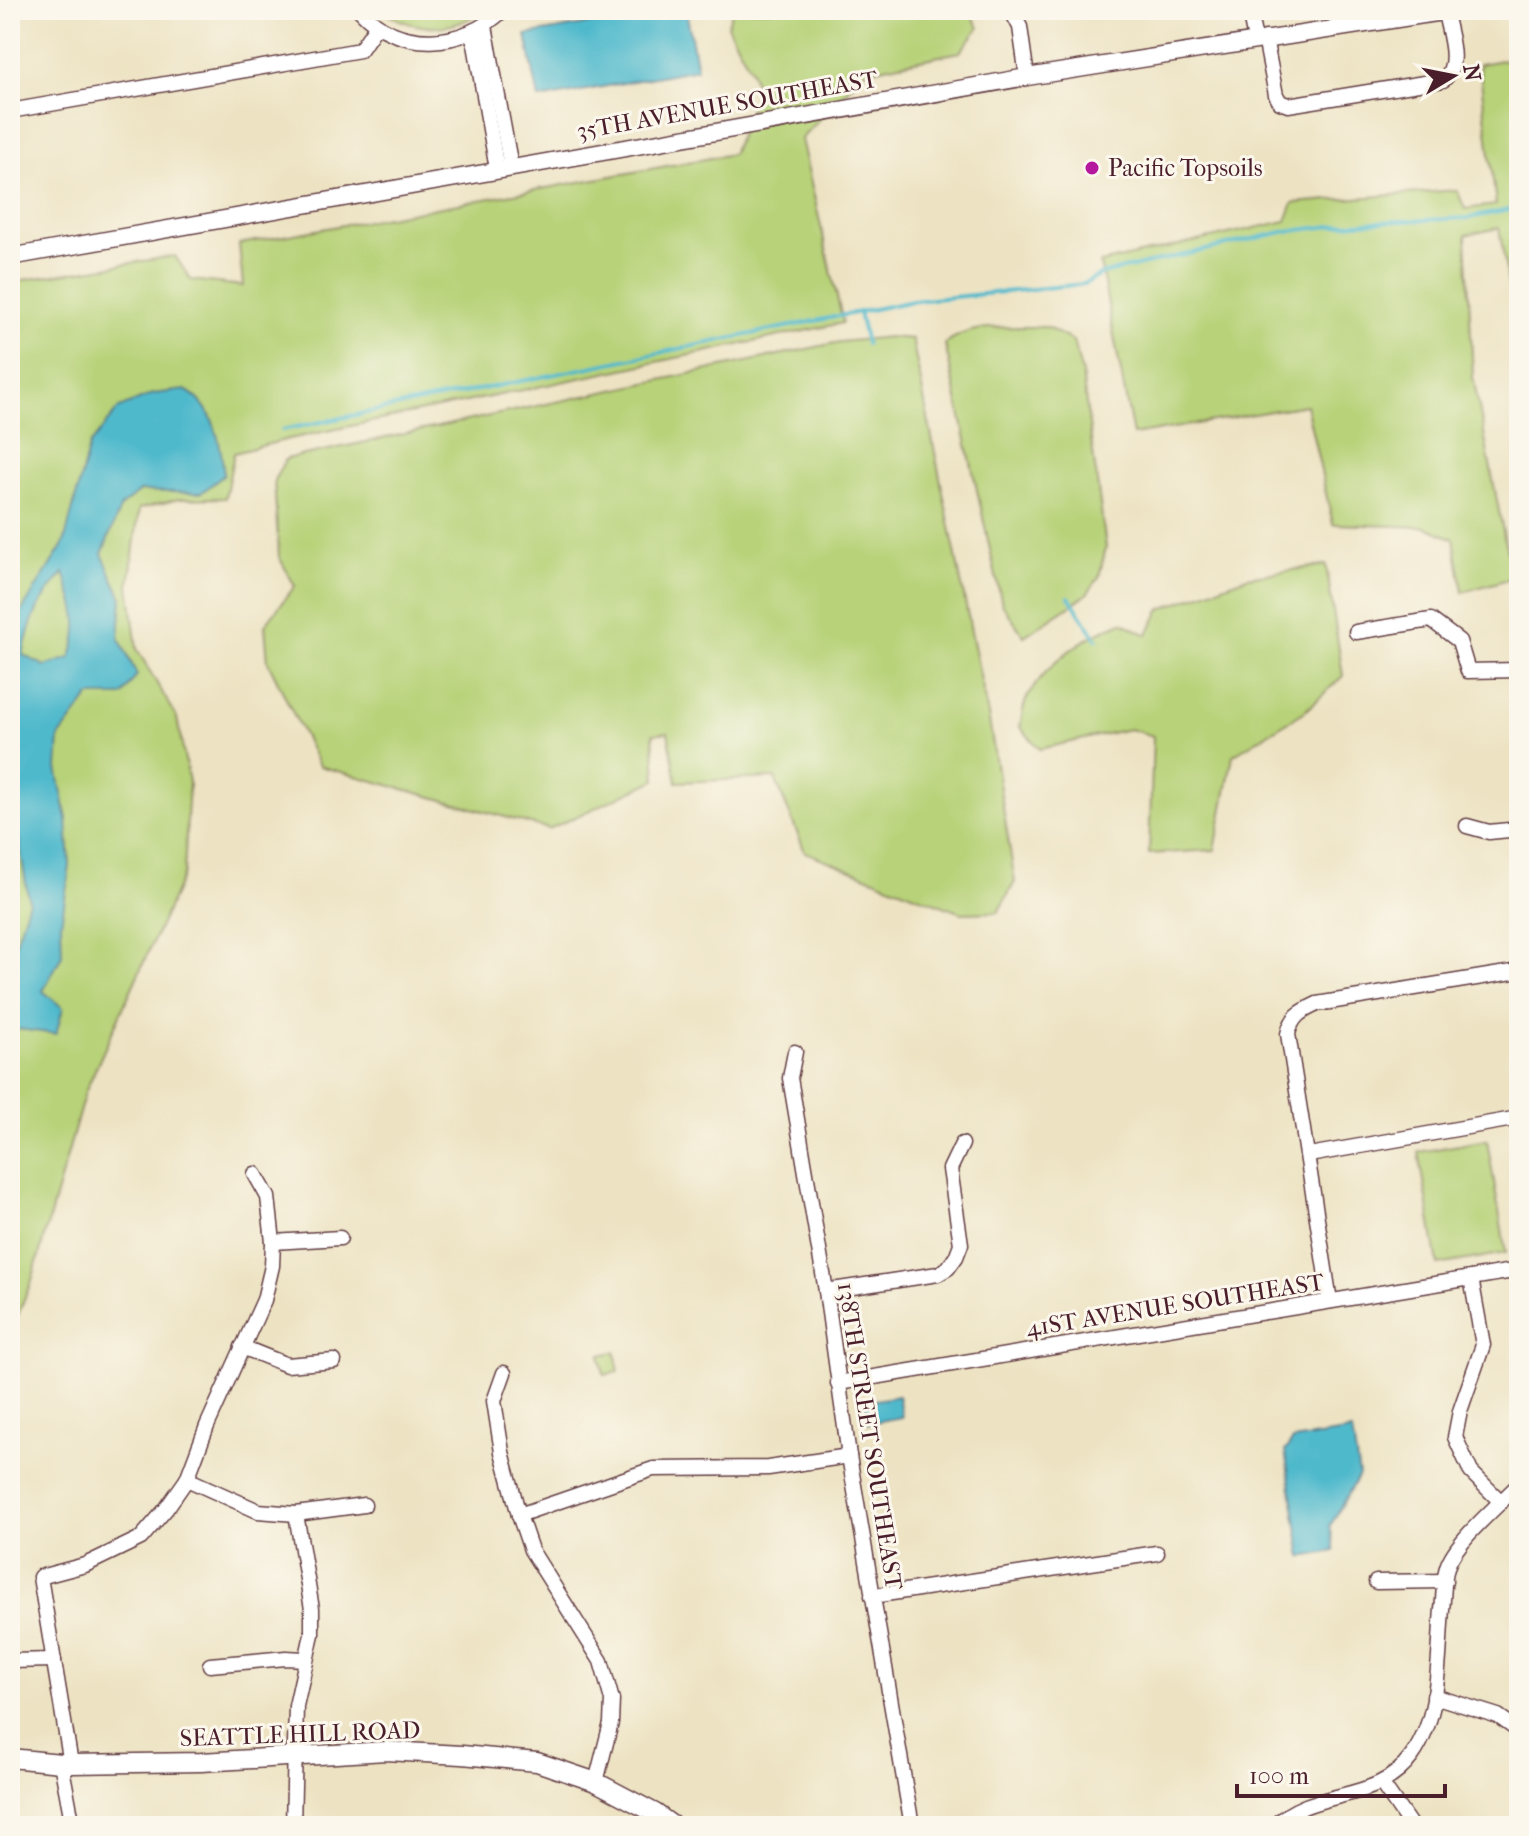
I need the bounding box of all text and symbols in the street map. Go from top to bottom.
north arrow [1413,36,1493,116]
text: N [1457,62,1486,83]
street label: 35TH AVENUE SOUTHEAST [574,65,880,145]
place label: Pacific Topsoils [1108,154,1263,182]
marker: Pacific Topsoils [1083,159,1101,177]
street label: 41ST AVENUE SOUTHEAST [1024,1267,1327,1342]
street label: 138TH STREET SOUTHEAST [832,1280,908,1593]
street label: SEATTLE HILL ROAD [179,1716,421,1752]
scale bar [1237,1748,1445,1798]
text: 100 m [1249,1762,1309,1790]

